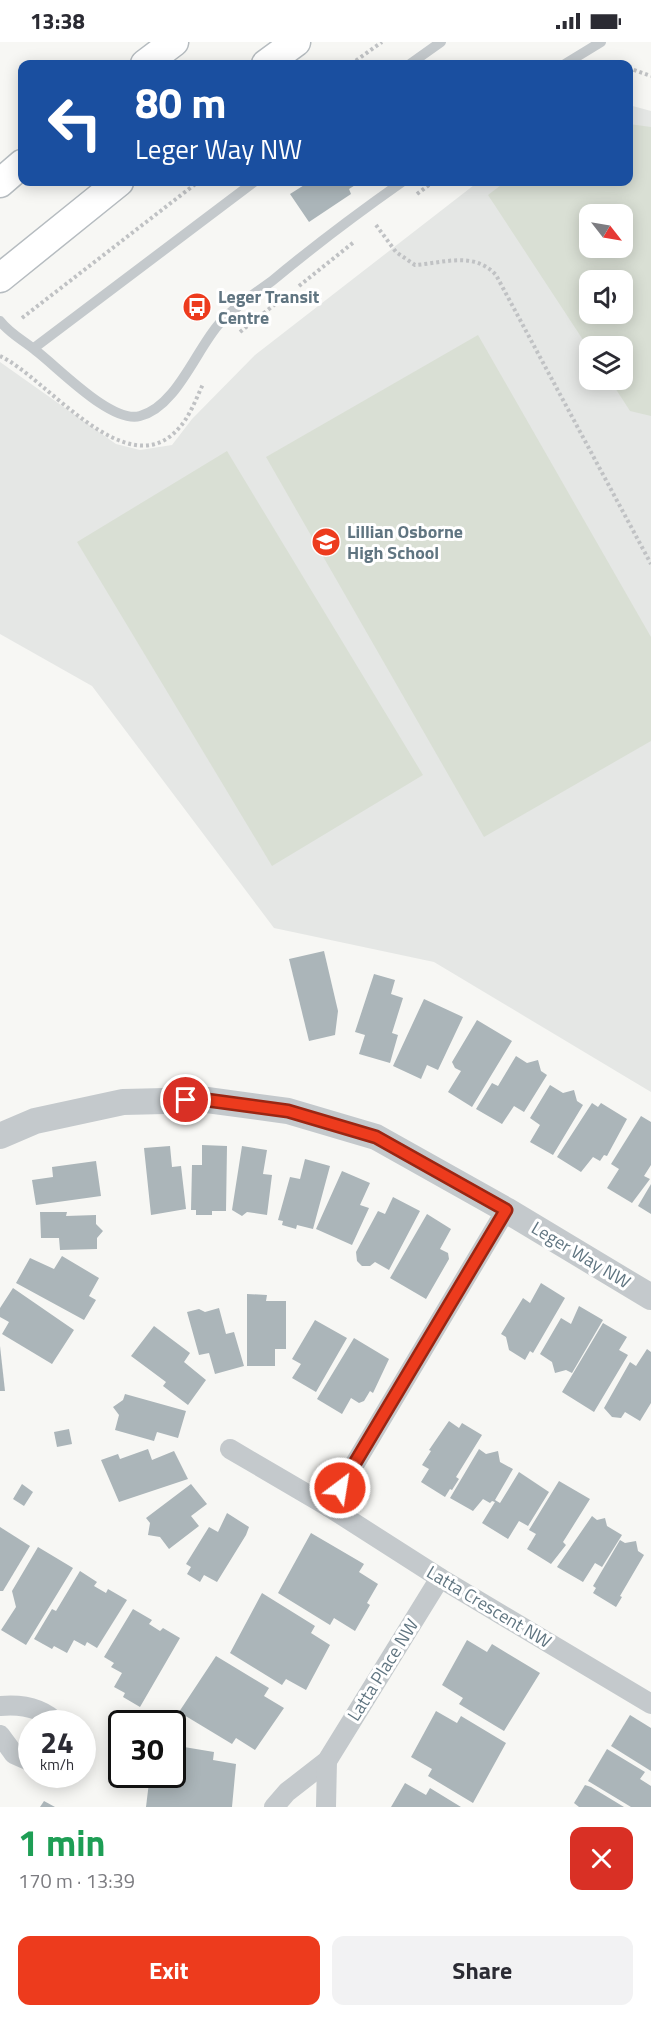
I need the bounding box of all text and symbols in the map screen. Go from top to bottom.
text: 13:38 [30,4,85,38]
text: 80 m [135,70,227,134]
icon: left [36,84,114,162]
text: Leger Way NW [135,128,302,169]
north arrow [579,204,633,258]
map controls [579,204,633,390]
button: sound [579,270,633,324]
place label: Leger Transit Centre [218,283,320,331]
bus stop icon: Leger Transit Centre [181,291,213,323]
button: layers [579,336,633,390]
place label: Lillian Osborne High School [347,518,463,566]
school or university icon: Lillian Osborne High School [310,526,342,558]
pin [160,1074,211,1125]
icon: arrive [169,1083,202,1116]
street label: Leger Way NW [527,1214,636,1295]
position arrow [308,1456,372,1520]
street label: Latta Crescent NW [422,1559,557,1655]
street label: Latta Place NW [340,1613,425,1726]
speed limit sign: 30 [108,1710,186,1788]
text: 24 [40,1719,74,1765]
text: km/h [40,1753,74,1776]
text: 1 min [18,1815,105,1870]
button: close [570,1827,633,1890]
text: 170 m · 13:39 [18,1865,135,1896]
button: Exit [18,1936,320,2005]
button: Share [332,1936,633,2005]

